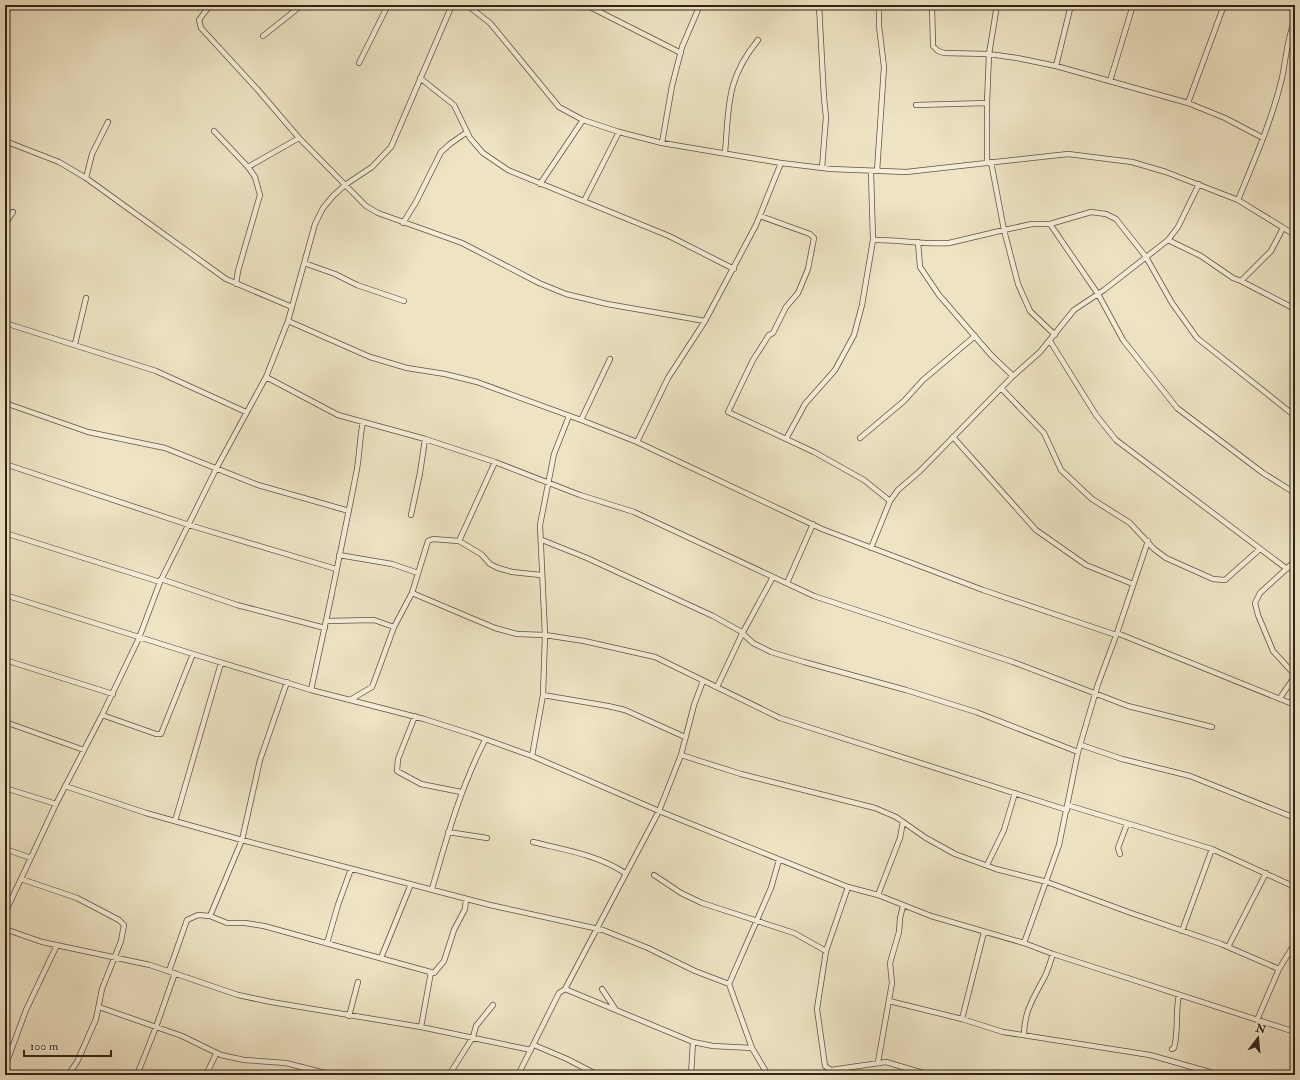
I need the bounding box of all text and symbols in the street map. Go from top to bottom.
north arrow [1238,1018,1278,1058]
text: N [1253,1021,1268,1037]
scale bar [24,1032,111,1058]
text: 100 m [30,1039,59,1054]

